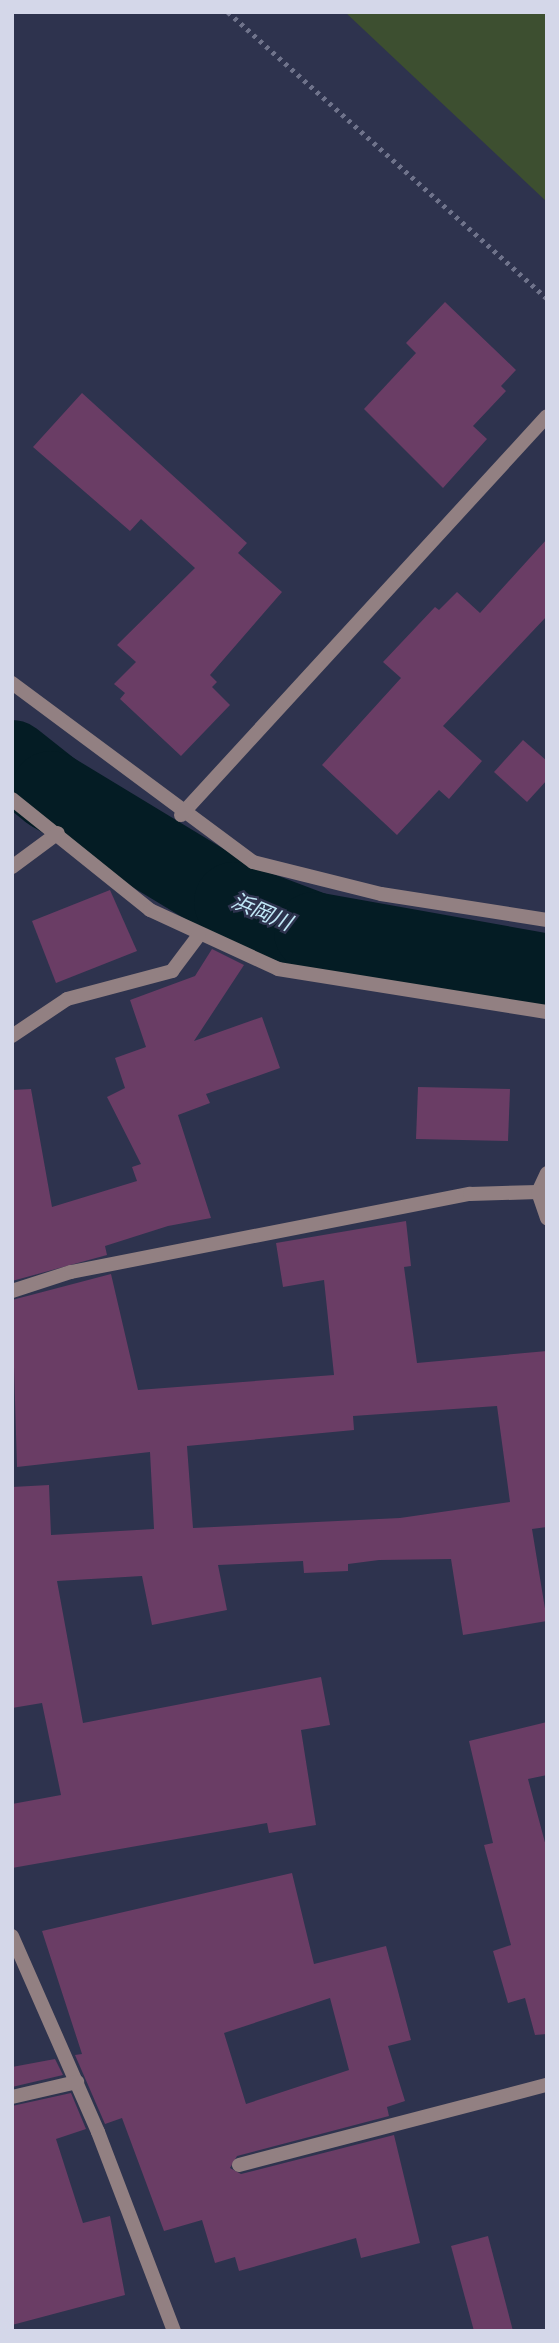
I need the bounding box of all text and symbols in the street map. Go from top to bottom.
water label: 浜岡川 [228,887,296,935]

